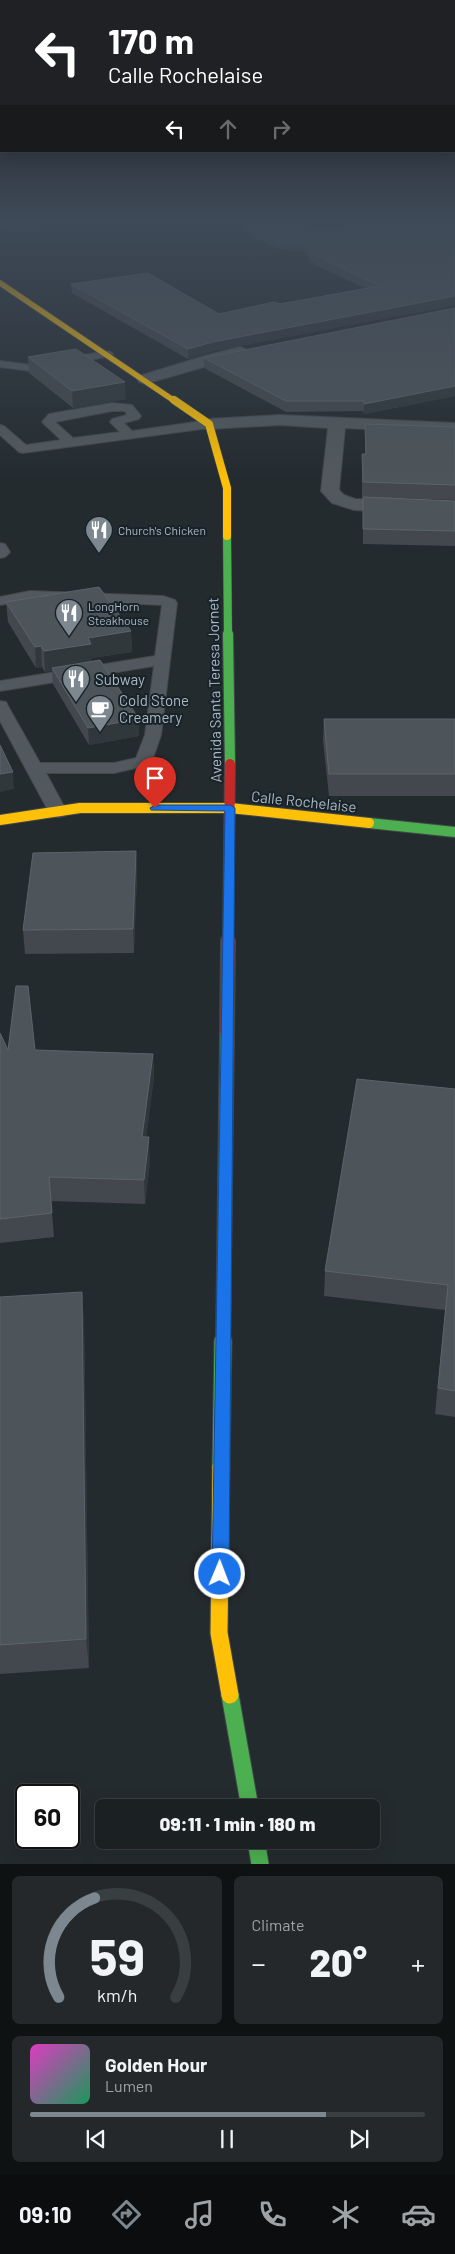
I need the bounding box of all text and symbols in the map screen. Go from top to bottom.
text: 170 m [108,19,194,61]
icon: left [25,20,90,85]
text: Calle Rochelaise [108,61,263,87]
icon: left [161,115,189,143]
icon: ahead [214,115,242,143]
icon: right [267,115,295,143]
restaurant icon: Church's Chicken [84,515,114,554]
place label: Church's Chicken [118,523,206,537]
street label: Avenida Santa Teresa Jornet [203,597,225,783]
restaurant icon: LongHorn Steakhouse [54,598,84,637]
place label: LongHorn Steakhouse [88,599,149,627]
restaurant icon: Subway [61,664,91,703]
place label: Subway [95,670,145,688]
place label: Cold Stone Creamery [119,691,189,726]
cafe icon: Cold Stone Creamery [85,694,115,733]
pin [134,757,176,808]
icon: arrive [141,764,169,792]
street label: Calle Rochelaise [250,787,358,815]
position arrow [193,1547,245,1599]
speed limit sign: 60 [15,1784,80,1849]
text: 09:11 · 1 min · 180 m [160,1812,315,1835]
text: Climate [252,1915,304,1934]
text: 59 [89,1924,145,1986]
text: 20° [310,1939,367,1985]
text: − [252,1946,266,1980]
text: + [411,1946,425,1980]
text: km/h [97,1984,137,2006]
text: Golden Hour [105,2053,207,2076]
text: Lumen [105,2076,153,2095]
icon: previous [82,2125,110,2153]
icon: pause [213,2125,241,2153]
icon: next [345,2125,373,2153]
icon: directions [109,2197,144,2232]
icon: music [182,2197,217,2232]
icon: phone [255,2197,290,2232]
icon: climate [328,2197,363,2232]
icon: car [401,2197,436,2232]
text: 09:10 [19,2201,72,2227]

